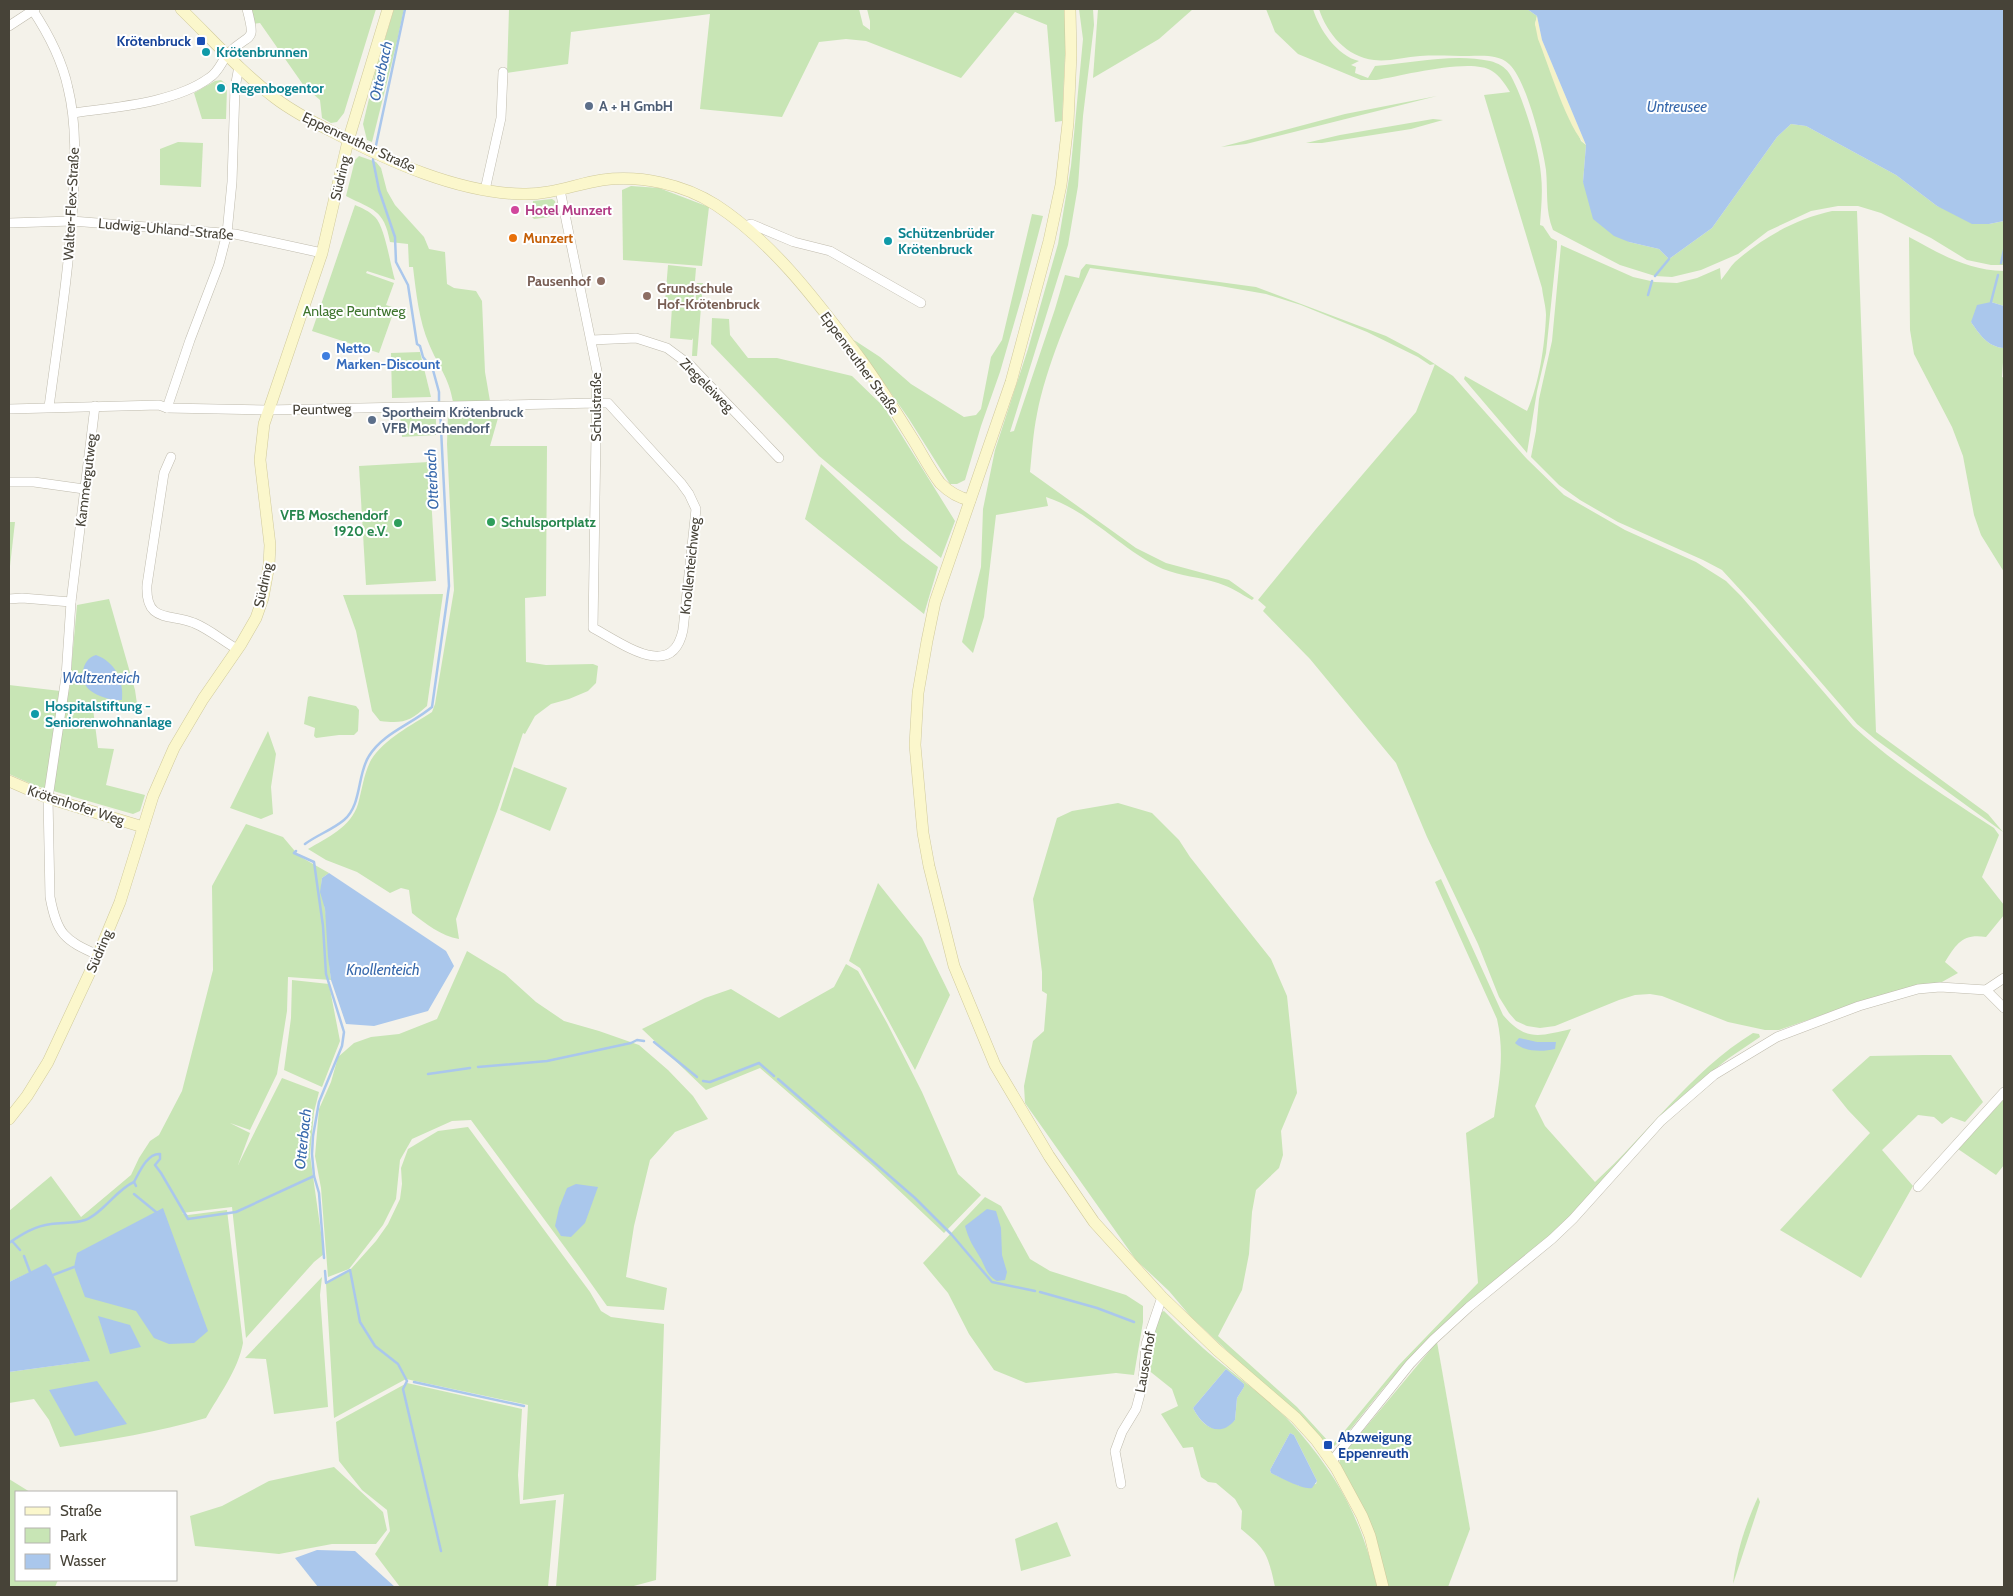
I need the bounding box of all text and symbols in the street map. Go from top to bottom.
place label: Krötenbruck [117,32,191,50]
marker: Krötenbruck [195,35,207,47]
water label: Otterbach [366,39,396,103]
place label: Krötenbrunnen [216,43,308,61]
marker: Krötenbrunnen [200,46,212,58]
place label: Regenbogentor [231,79,324,97]
marker: Regenbogentor [215,82,227,94]
place label: A + H GmbH [599,97,673,115]
water label: Untreusee [1647,98,1707,116]
marker: A + H GmbH [583,100,595,112]
street label: Eppenreuther Straße [299,108,419,176]
street label: Walter-Flex-Straße [59,147,83,261]
street label: Südring [326,153,354,202]
place label: Hotel Munzert [525,201,612,219]
marker: Hotel Munzert [509,204,521,216]
street label: Ludwig-Uhland-Straße [98,214,234,244]
place label: Schützenbrüder Krötenbruck [898,224,995,258]
place label: Munzert [523,229,573,247]
marker: Munzert [507,232,519,244]
marker: Schützenbrüder Krötenbruck [882,235,894,247]
place label: Pausenhof [527,272,591,290]
marker: Pausenhof [595,275,607,287]
place label: Grundschule Hof-Krötenbruck [657,279,760,313]
marker: Grundschule Hof-Krötenbruck [641,290,653,302]
park label: Anlage Peuntweg [303,302,406,320]
street label: Eppenreuther Straße [817,308,903,418]
place label: Netto Marken-Discount [336,339,440,373]
marker: Netto Marken-Discount [320,350,332,362]
street label: Ziegeleiweg [676,354,739,417]
street label: Schulstraße [587,372,605,442]
street label: Peuntweg [292,399,353,419]
place label: Sportheim Krötenbruck VFB Moschendorf [382,403,524,437]
marker: Sportheim Krötenbruck VFB Moschendorf [366,414,378,426]
street label: Kammergutweg [71,431,101,528]
water label: Otterbach [421,448,443,510]
place label: VFB Moschendorf 1920 e.V. [280,506,388,540]
place label: Schulsportplatz [501,513,596,531]
street label: Knollenteichweg [676,515,704,616]
marker: Schulsportplatz [485,516,497,528]
marker: VFB Moschendorf 1920 e.V. [392,517,404,529]
street label: Südring [249,560,277,609]
water label: Waltzenteich [62,669,140,687]
place label: Hospitalstiftung - Seniorenwohnanlage [45,697,172,731]
marker: Hospitalstiftung - Seniorenwohnanlage [29,708,41,720]
street label: Krötenhofer Weg [25,781,128,829]
street label: Südring [82,926,117,975]
water label: Knollenteich [346,961,420,979]
water label: Otterbach [291,1108,315,1170]
street label: Lausenhof [1131,1330,1159,1394]
place label: Abzweigung Eppenreuth [1338,1428,1411,1462]
marker: Abzweigung Eppenreuth [1322,1439,1334,1451]
legend [15,1491,178,1581]
text: Straße [60,1502,102,1520]
text: Park [60,1527,87,1545]
text: Wasser [60,1552,106,1570]

